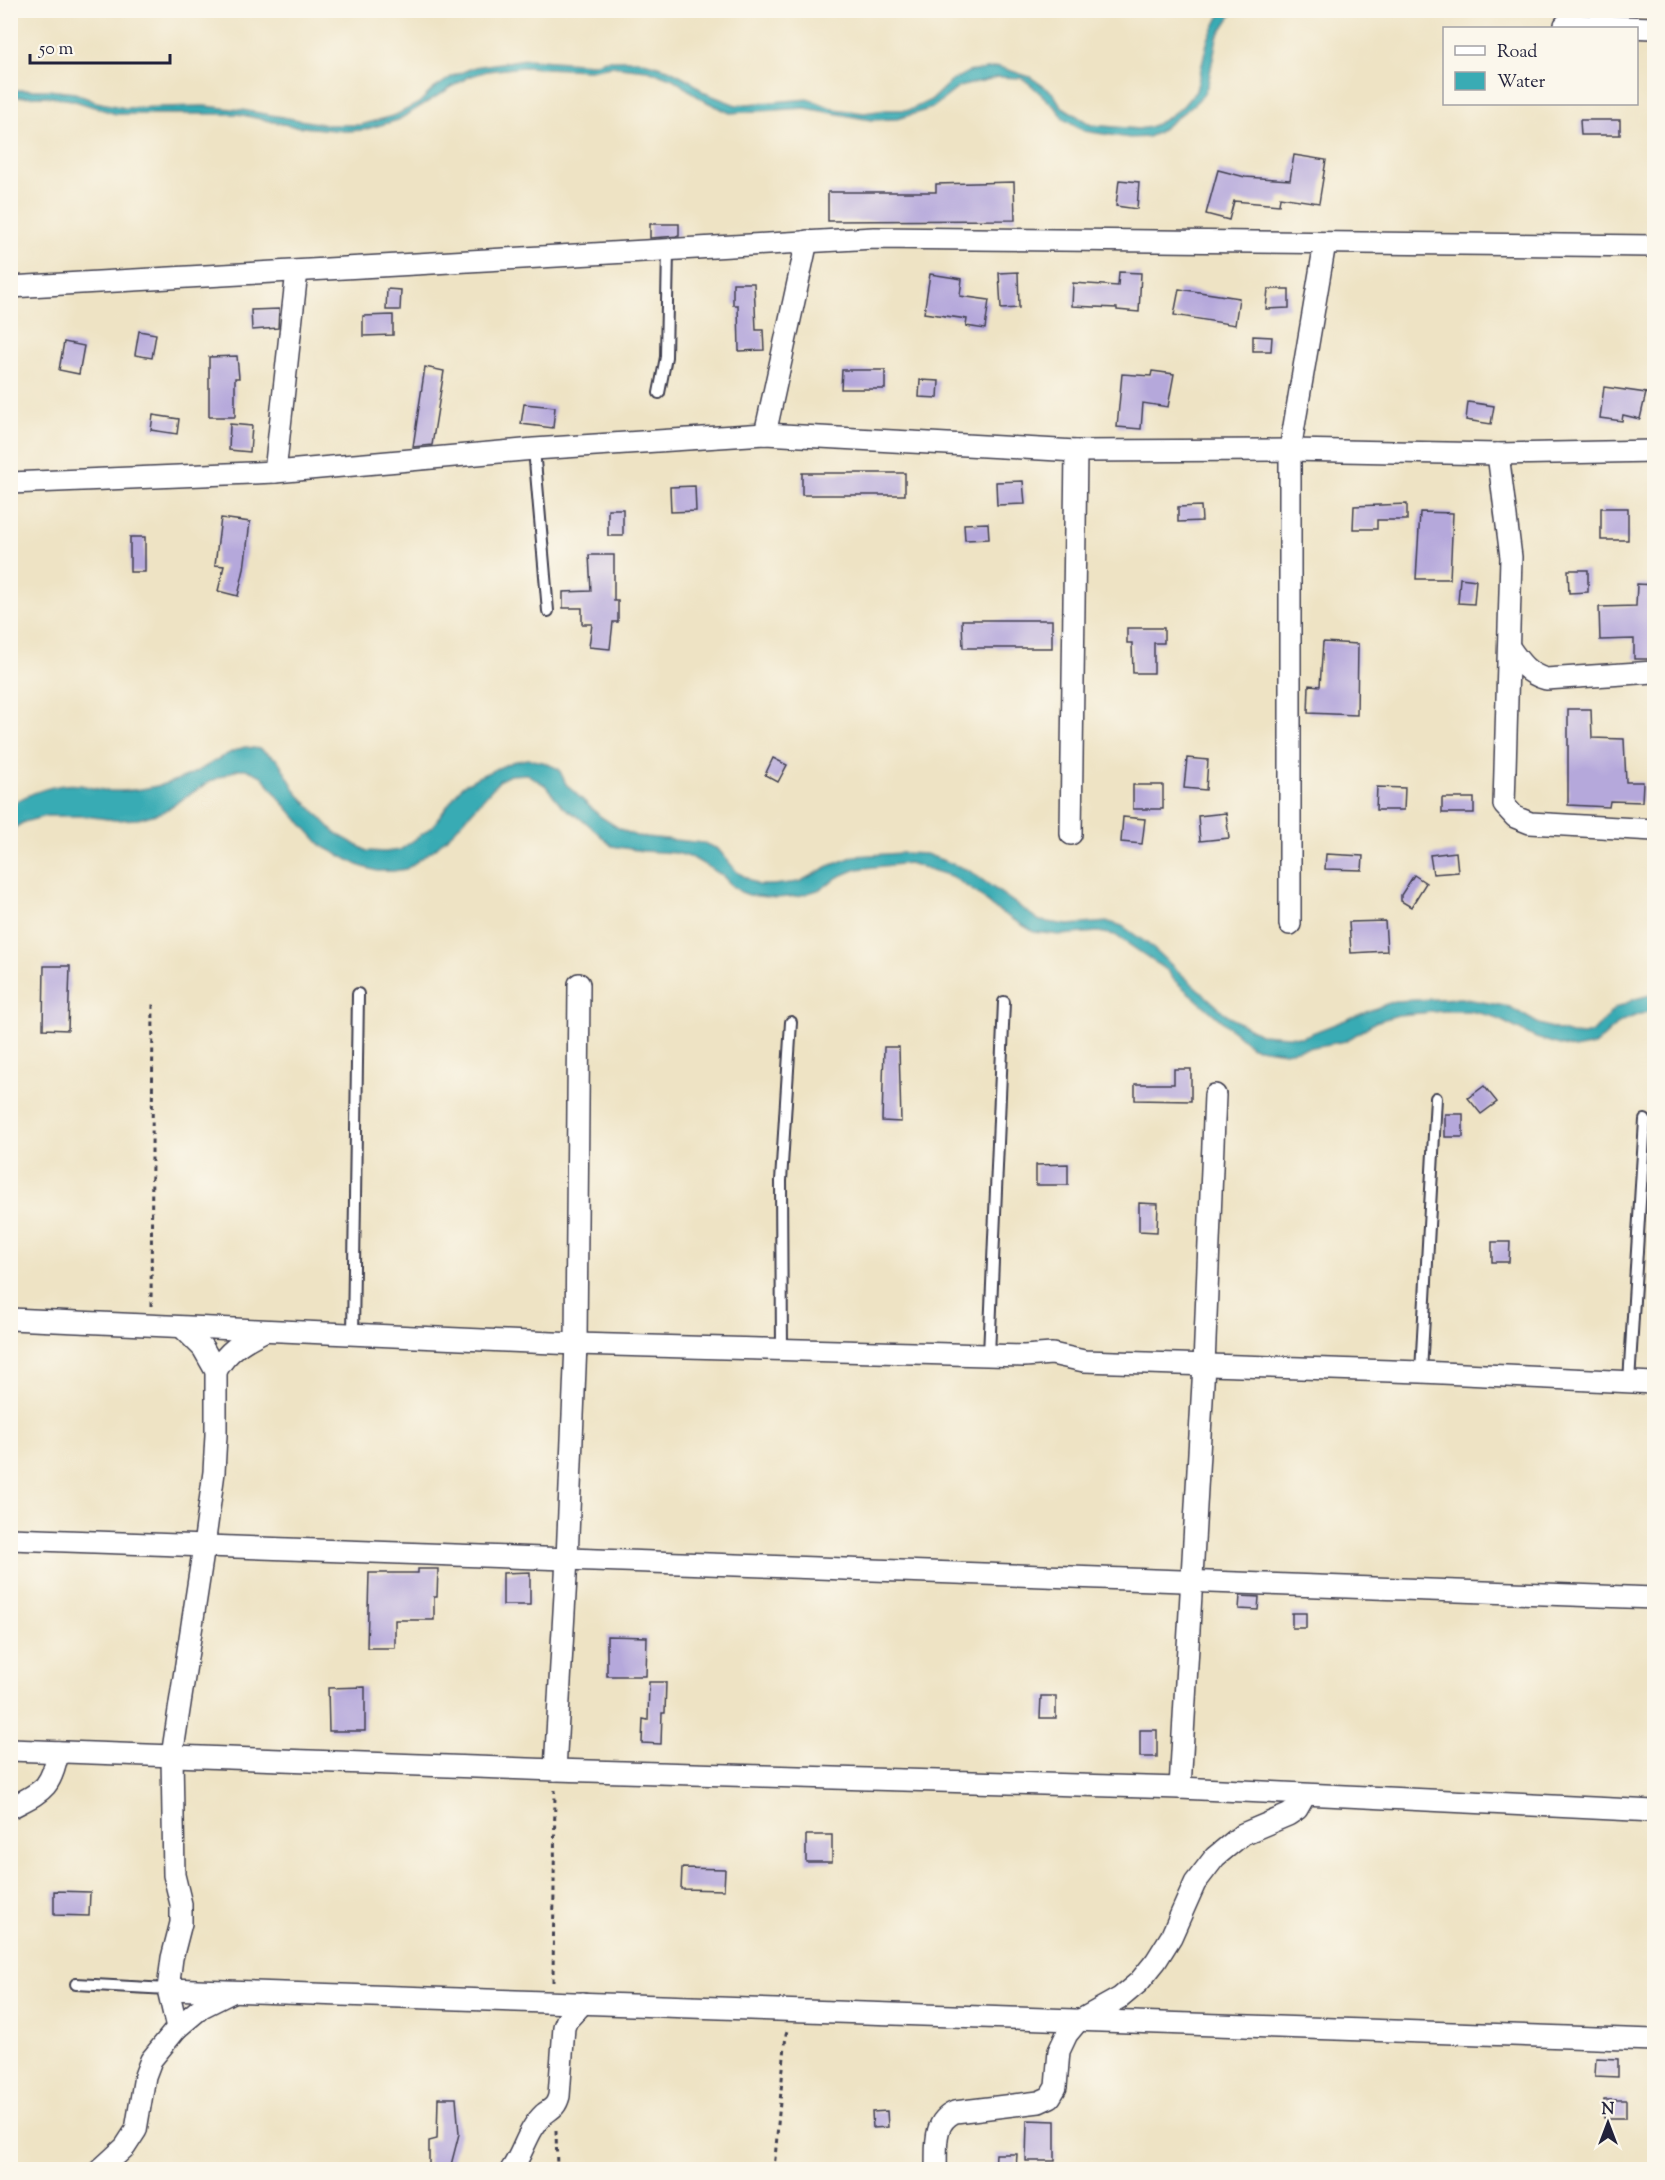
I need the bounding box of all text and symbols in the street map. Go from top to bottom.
scale bar [30,27,170,65]
legend [1443,27,1638,105]
text: 50 m [38,37,74,63]
text: Road [1497,40,1537,66]
text: Water [1497,70,1546,96]
north arrow [1578,2093,1638,2153]
text: N [1602,2099,1615,2122]

